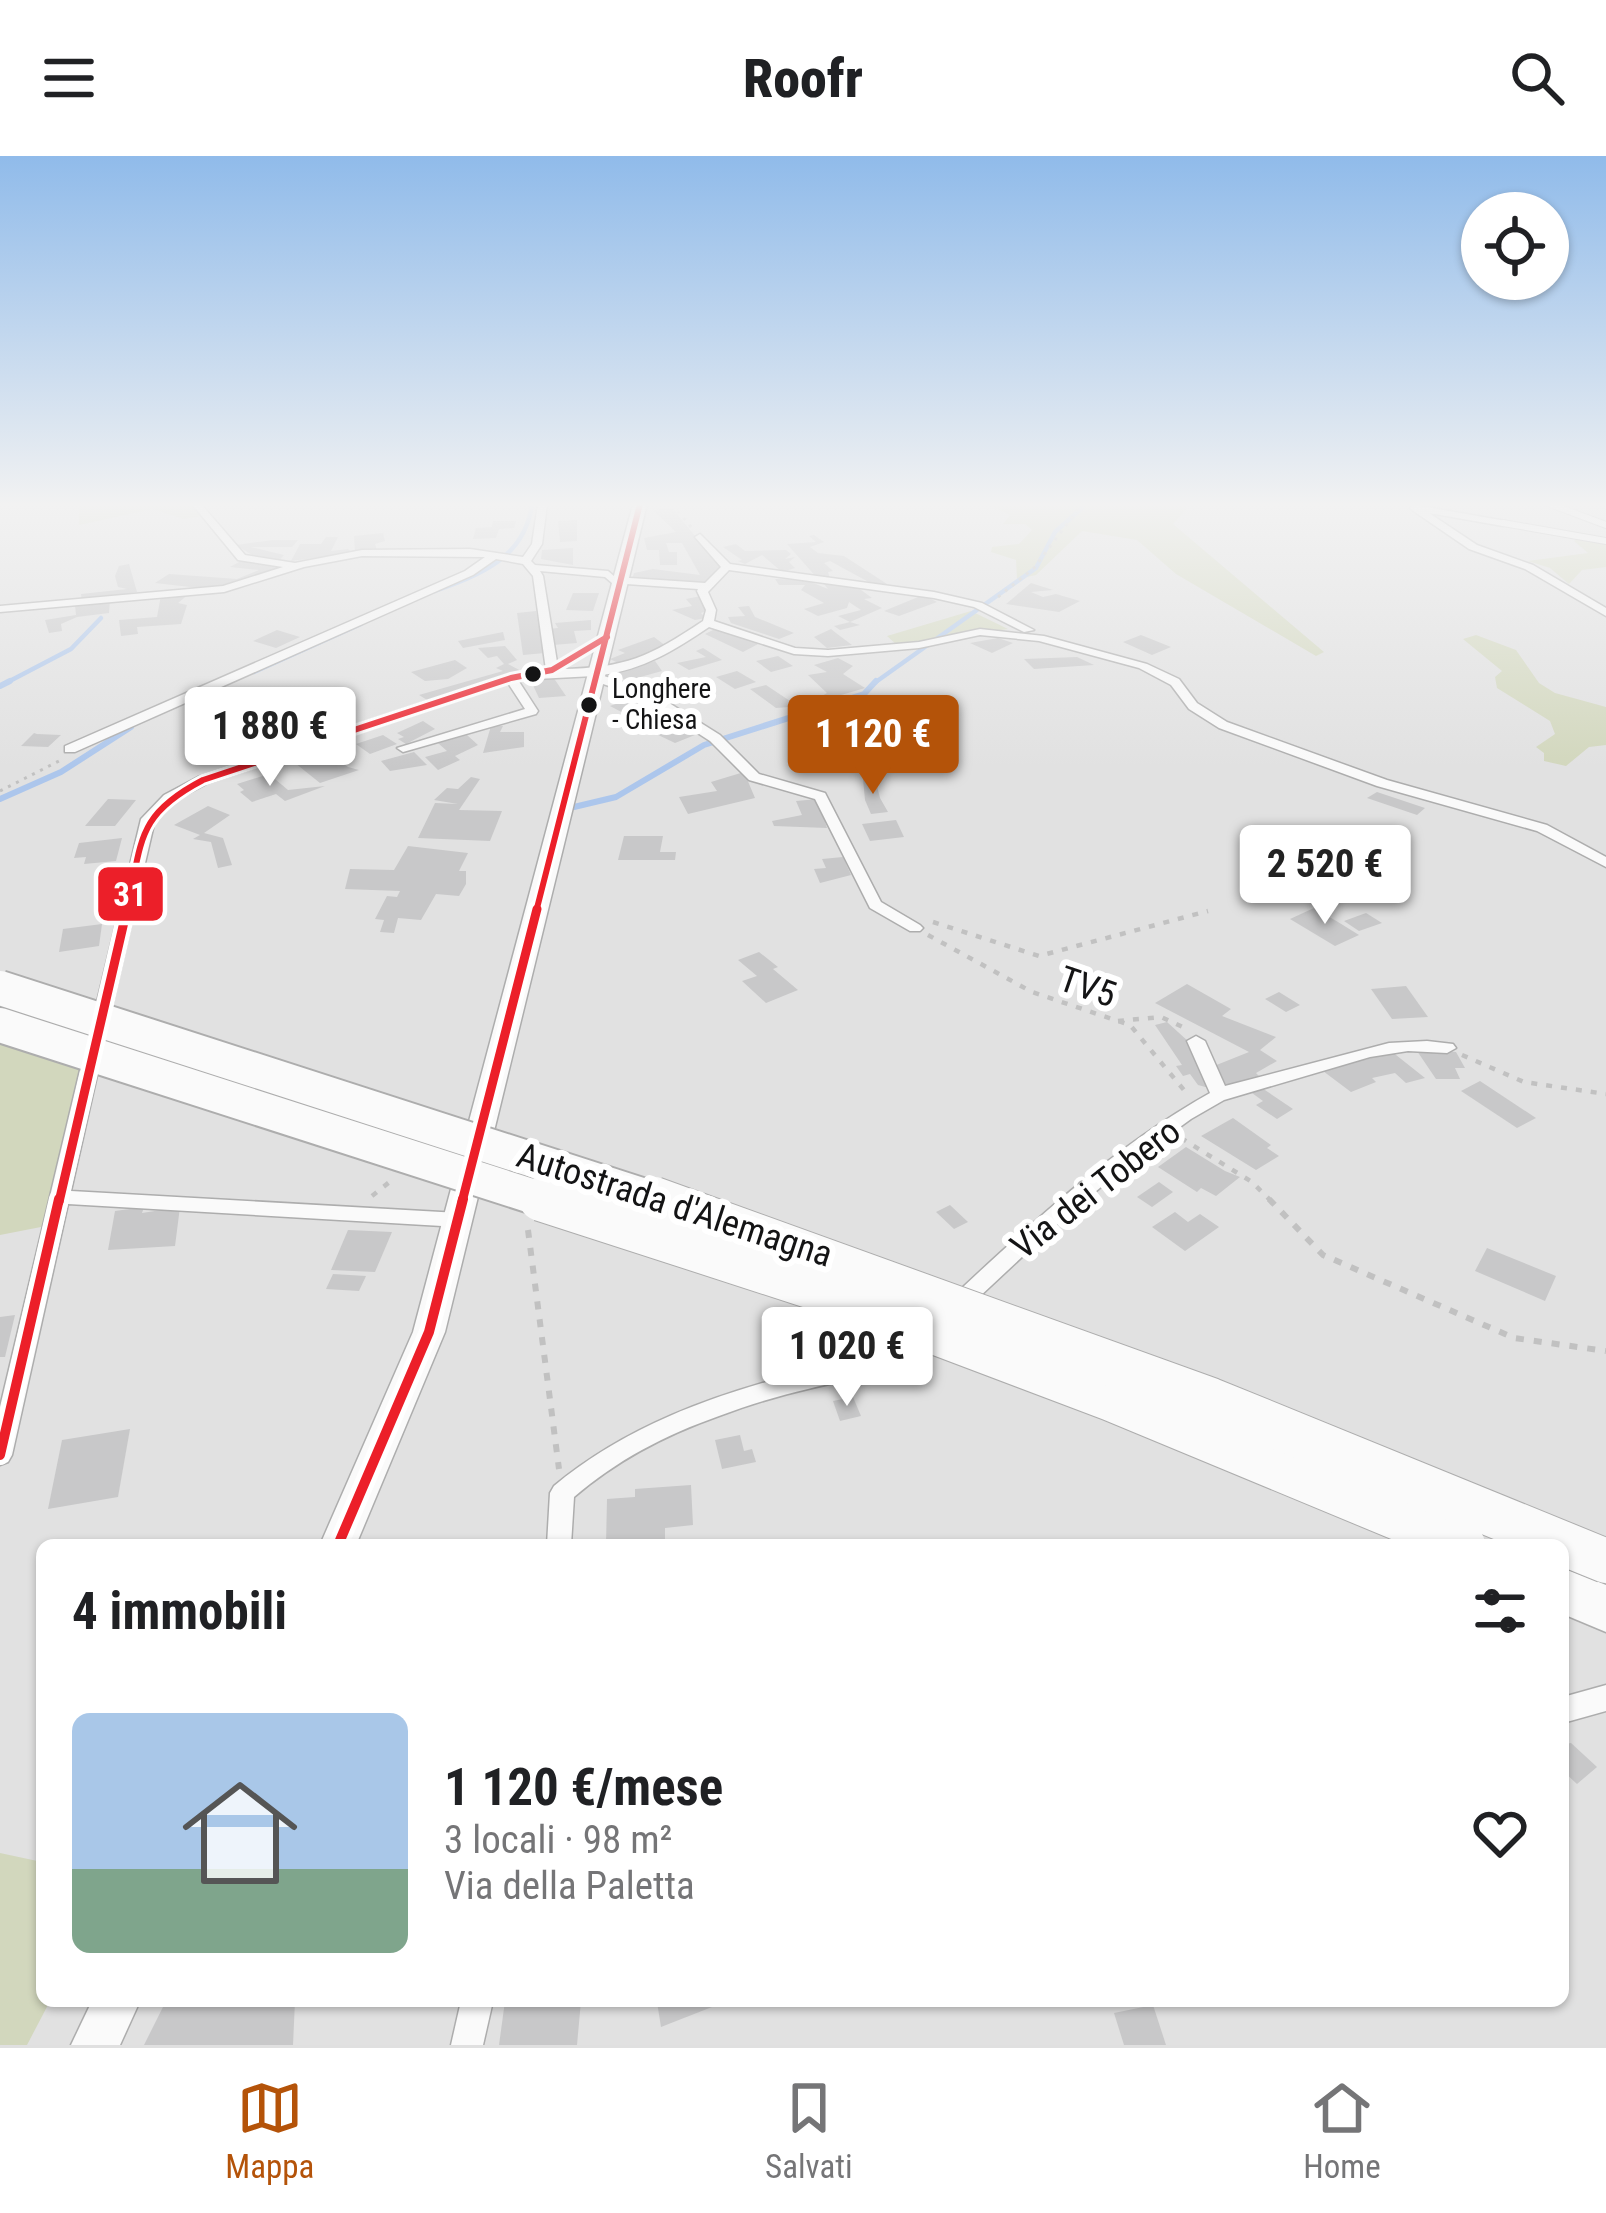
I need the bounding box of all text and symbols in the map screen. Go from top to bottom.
icon: menu [36,45,102,111]
icon: search [1504,45,1570,111]
text: Roofr [743,47,863,110]
map controls [1461,192,1569,300]
button: locate [1461,192,1569,300]
unlabelled marker [522,663,544,685]
place label: Longhere - Chiesa [612,673,711,736]
pin: 1 880 € [159,687,381,789]
marker: Longhere - Chiesa [578,694,600,716]
pin: 1 120 € [762,695,984,797]
text: 1 880 € [212,703,328,749]
text: 1 120 € [815,711,931,757]
pin: 2 520 € [1214,825,1436,927]
text: 2 520 € [1267,841,1383,887]
line badge: 31 [96,865,165,923]
text: 31 [113,875,147,914]
street label: TV5 [1054,958,1121,1016]
street label: Via dei Tobero [1003,1110,1188,1268]
street label: Autostrada d'Alemagna [512,1134,838,1276]
pin: 1 020 € [736,1307,958,1409]
text: 1 020 € [789,1323,905,1369]
icon: filters [1467,1578,1533,1644]
text: 4 immobili [72,1582,287,1641]
text: 1 120 €/mese [444,1758,723,1817]
icon: home [168,1761,312,1905]
icon: heart [1467,1800,1533,1866]
text: 3 locali · 98 m² [444,1817,672,1863]
text: Via della Paletta [444,1863,695,1909]
tab: Mappa [225,2075,314,2186]
tab: Salvati [765,2075,853,2186]
tab: Home [1303,2075,1381,2186]

